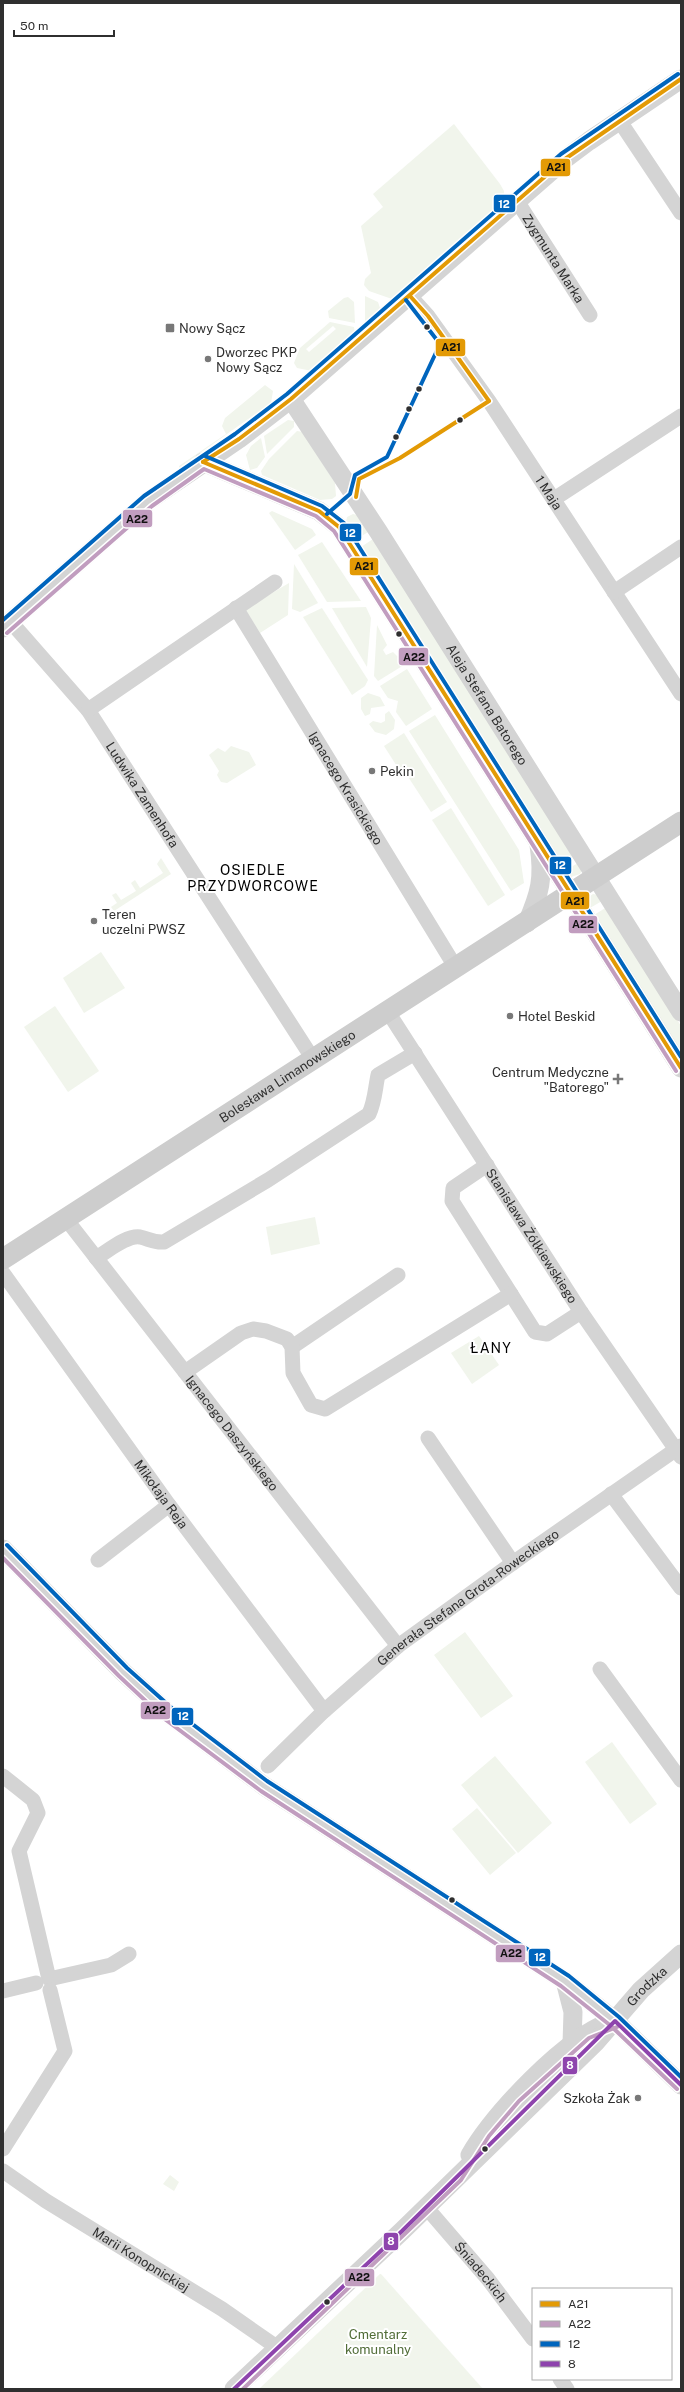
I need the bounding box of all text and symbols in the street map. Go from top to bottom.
scale bar [14,12,114,38]
text: 50 m [20,19,48,33]
line badge: A21 [540,158,571,177]
text: A21 [546,161,566,173]
line badge: 12 [493,194,516,213]
text: 12 [498,198,510,210]
street label: Zygmunta Marka [519,211,587,306]
place label: Nowy Sącz [179,321,245,336]
marker: Nowy Sącz [164,322,176,334]
unlabelled marker [422,322,432,332]
line badge: A21 [435,338,466,357]
text: A21 [441,341,461,353]
place label: Dworzec PKP Nowy Sącz [216,345,297,375]
marker: Dworzec PKP Nowy Sącz [203,354,213,364]
unlabelled marker [414,384,424,394]
unlabelled marker [404,404,414,414]
unlabelled marker [455,415,465,425]
unlabelled marker [391,432,401,442]
street label: 1 Maja [532,473,565,513]
line badge: A22 [122,509,153,528]
text: A22 [126,513,148,525]
line badge: 12 [339,523,362,542]
text: 12 [344,527,356,539]
line badge: A21 [349,557,379,576]
text: A21 [354,560,374,572]
unlabelled marker [394,629,404,639]
street label: Aleja Stefana Batorego [443,641,531,768]
line badge: A22 [398,647,429,666]
text: A22 [403,651,425,663]
street label: Ignacego Krasickiego [305,729,386,848]
street label: Ludwika Zamenhofa [103,739,182,850]
place label: Pekin [380,764,414,779]
marker: Pekin [367,766,377,776]
line badge: 12 [549,856,572,875]
text: 12 [554,859,566,871]
district label: OSIEDLE PRZYDWORCOWE [187,862,319,894]
line badge: A21 [560,891,590,910]
text: A21 [565,895,585,907]
place label: Teren uczelni PWSZ [102,907,185,937]
line badge: A22 [568,915,598,934]
marker: Teren uczelni PWSZ [89,916,99,926]
text: A22 [572,918,594,930]
place label: Hotel Beskid [518,1009,595,1024]
marker: Hotel Beskid [505,1011,515,1021]
street label: Bolesława Limanowskiego [216,1027,358,1126]
place label: Centrum Medyczne "Batorego" [492,1065,609,1095]
marker: Centrum Medyczne "Batorego" [612,1073,624,1085]
street label: Stanisława Żółkiewskiego [483,1166,580,1306]
district label: ŁANY [470,1340,512,1356]
street label: Ignacego Daszyńskiego [182,1373,281,1494]
street label: Mikołaja Reja [131,1457,191,1532]
street label: Generała Stefana Grota-Roweckiego [374,1526,562,1669]
line badge: A22 [140,1701,171,1720]
text: A22 [144,1704,166,1716]
line badge: 12 [171,1707,194,1726]
text: 12 [177,1710,189,1722]
unlabelled marker [447,1895,457,1905]
line badge: A22 [495,1944,526,1963]
text: A22 [500,1947,522,1959]
line badge: 12 [528,1948,551,1967]
text: 12 [534,1951,546,1963]
street label: Grodzka [624,1963,670,2009]
line badge: 8 [562,2056,578,2075]
text: 8 [566,2059,574,2071]
place label: Szkoła Żak [563,2091,630,2106]
marker: Szkoła Żak [633,2093,643,2103]
unlabelled marker [480,2144,490,2154]
street label: Marii Konopnickiej [90,2224,192,2295]
line badge: 8 [383,2232,399,2251]
text: 8 [387,2235,395,2247]
street label: Śniadeckich [451,2238,510,2305]
line badge: A22 [344,2268,375,2287]
text: A22 [348,2271,370,2283]
legend [532,2288,672,2380]
unlabelled marker [322,2297,332,2307]
text: A21 [568,2297,589,2311]
text: A22 [568,2317,591,2331]
park label: Cmentarz komunalny [345,2327,411,2357]
text: 12 [568,2337,580,2351]
text: 8 [568,2357,576,2371]

